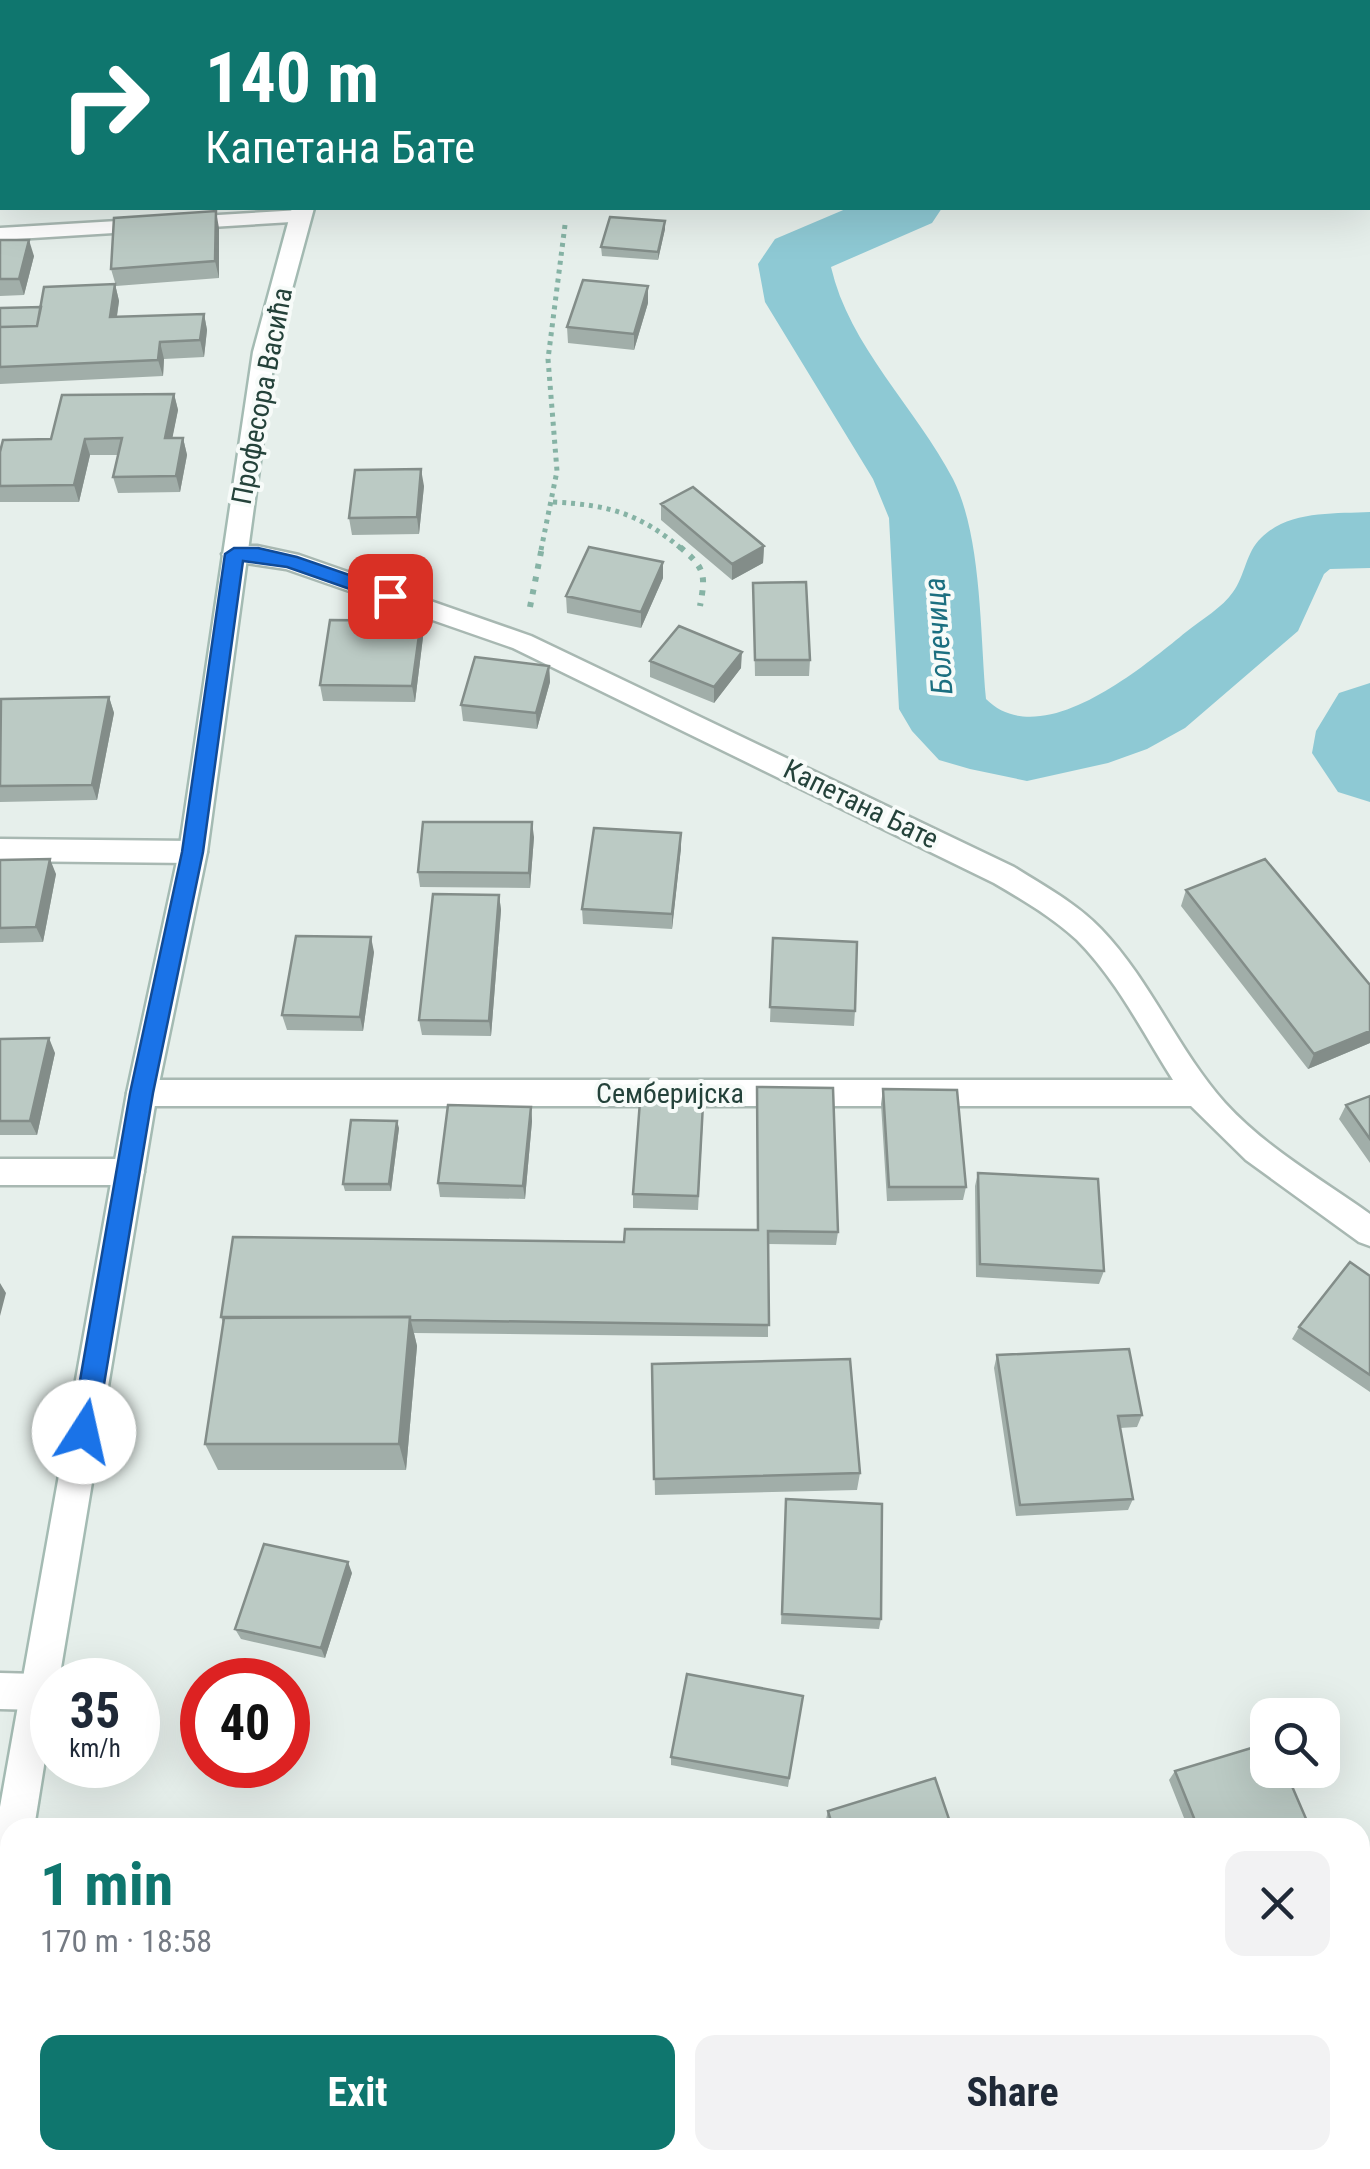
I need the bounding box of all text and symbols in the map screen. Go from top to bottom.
text: 140 m [205,37,379,119]
icon: right [40,40,170,170]
text: Капетана Бате [205,121,475,174]
street label: Професора Васића [225,285,299,507]
pin [348,554,433,639]
icon: arrive [363,569,418,624]
water label: Болечица [916,576,960,696]
street label: Капетана Бате [778,752,944,856]
street label: Семберијска [596,1077,744,1110]
position arrow [32,1380,136,1484]
speed limit sign: 40 [180,1658,310,1788]
text: 35 [70,1682,120,1740]
map controls [1250,1698,1340,1788]
button: search [1250,1698,1340,1788]
text: km/h [69,1734,121,1763]
text: 1 min [40,1849,173,1920]
button: close [1225,1851,1330,1956]
text: 170 m · 18:58 [40,1922,212,1960]
button: Exit [40,2035,675,2150]
button: Share [695,2035,1330,2150]

